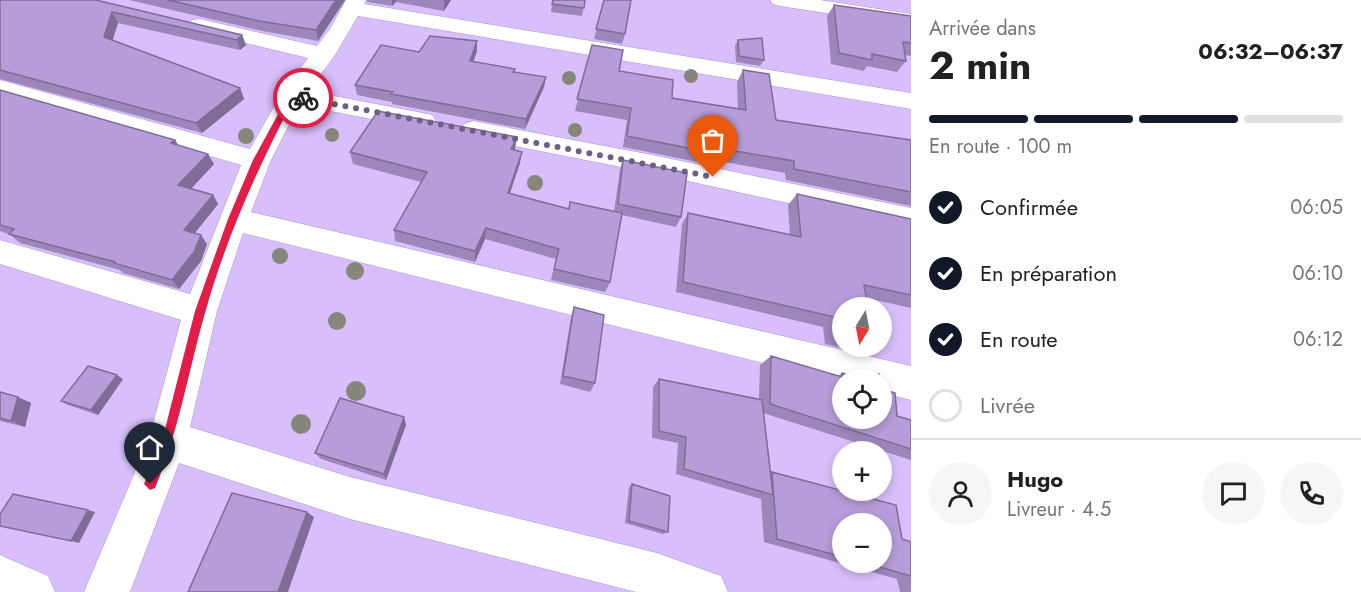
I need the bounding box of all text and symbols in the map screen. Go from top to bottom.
text: Arrivée dans [929,14,1036,43]
text: 06:32–06:37 [1198,35,1343,67]
text: 2 min [929,37,1031,94]
courier [273,68,333,128]
icon: bike [287,82,320,115]
pin [687,115,738,177]
icon: bag [696,124,729,157]
text: En route · 100 m [929,132,1072,161]
icon: check [929,191,962,224]
text: Confirmée [980,191,1078,223]
text: 06:05 [1290,193,1343,222]
icon: check [929,257,962,290]
text: En préparation [980,257,1117,289]
text: 06:10 [1292,259,1343,288]
north arrow [832,297,892,357]
map controls [832,297,892,573]
icon: check [929,323,962,356]
text: En route [980,323,1058,355]
text: 06:12 [1293,325,1343,354]
button: locate [832,369,892,429]
text: Livrée [980,389,1035,421]
pin [124,422,175,484]
icon: home [133,431,166,464]
button: + [832,441,892,501]
button: person [929,462,992,525]
button: chat [1202,462,1265,525]
button: phone [1280,462,1343,525]
text: Hugo [1007,463,1063,495]
text: Livreur · 4.5 [1007,495,1111,524]
button: − [832,513,892,573]

